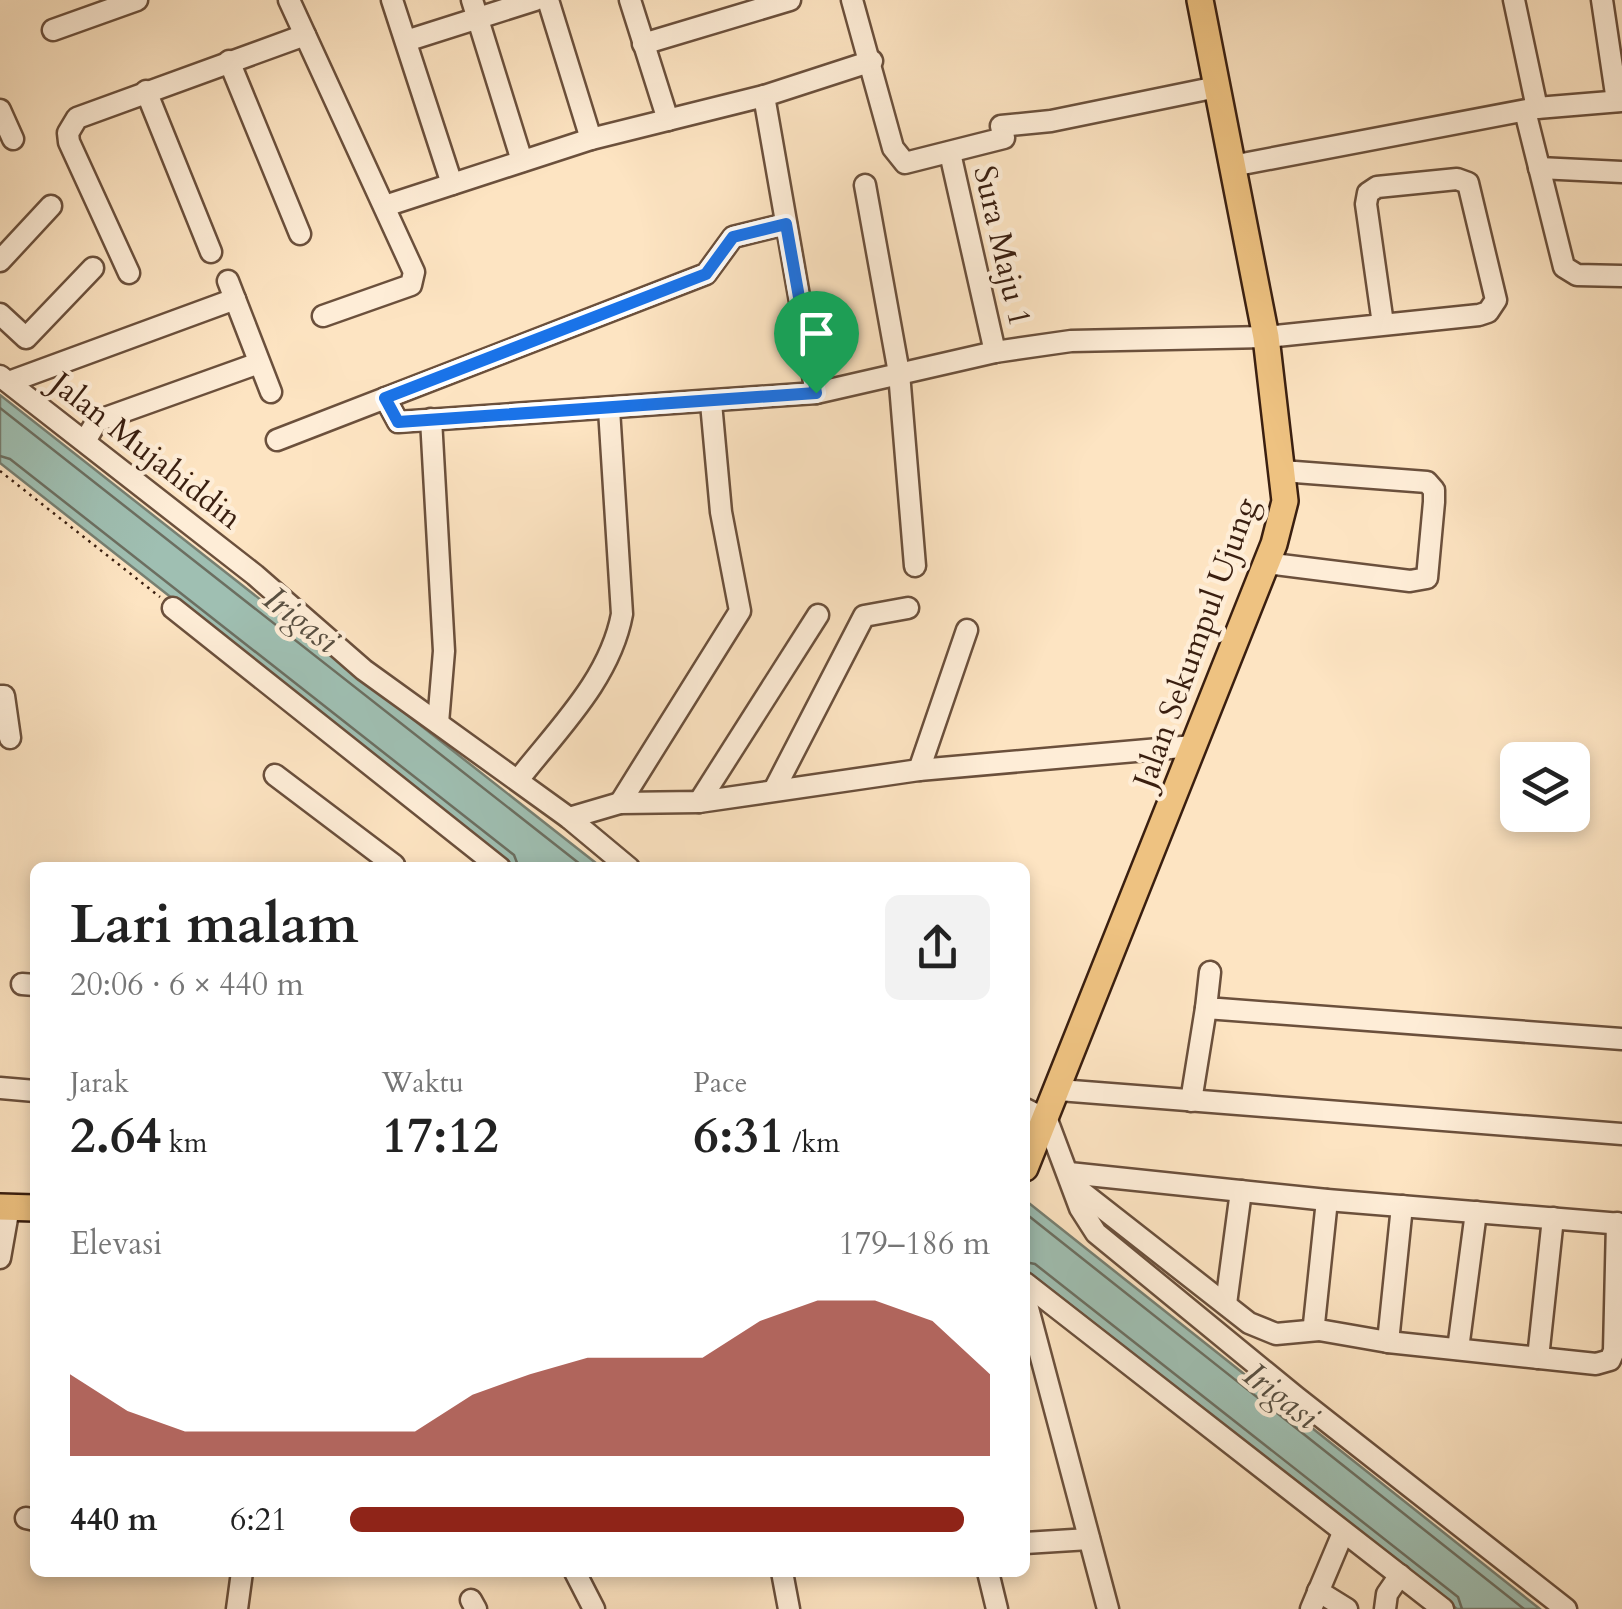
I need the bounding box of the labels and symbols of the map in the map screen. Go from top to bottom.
street label: Sura Maju 1 [962,162,1042,330]
pin [774,291,859,394]
street label: Jalan Mujahiddin [38,360,251,540]
street label: Jalan Sekumpul Ujung [1122,492,1269,798]
water label: Irigasi [253,575,349,665]
water label: Irigasi [1233,1351,1329,1441]

